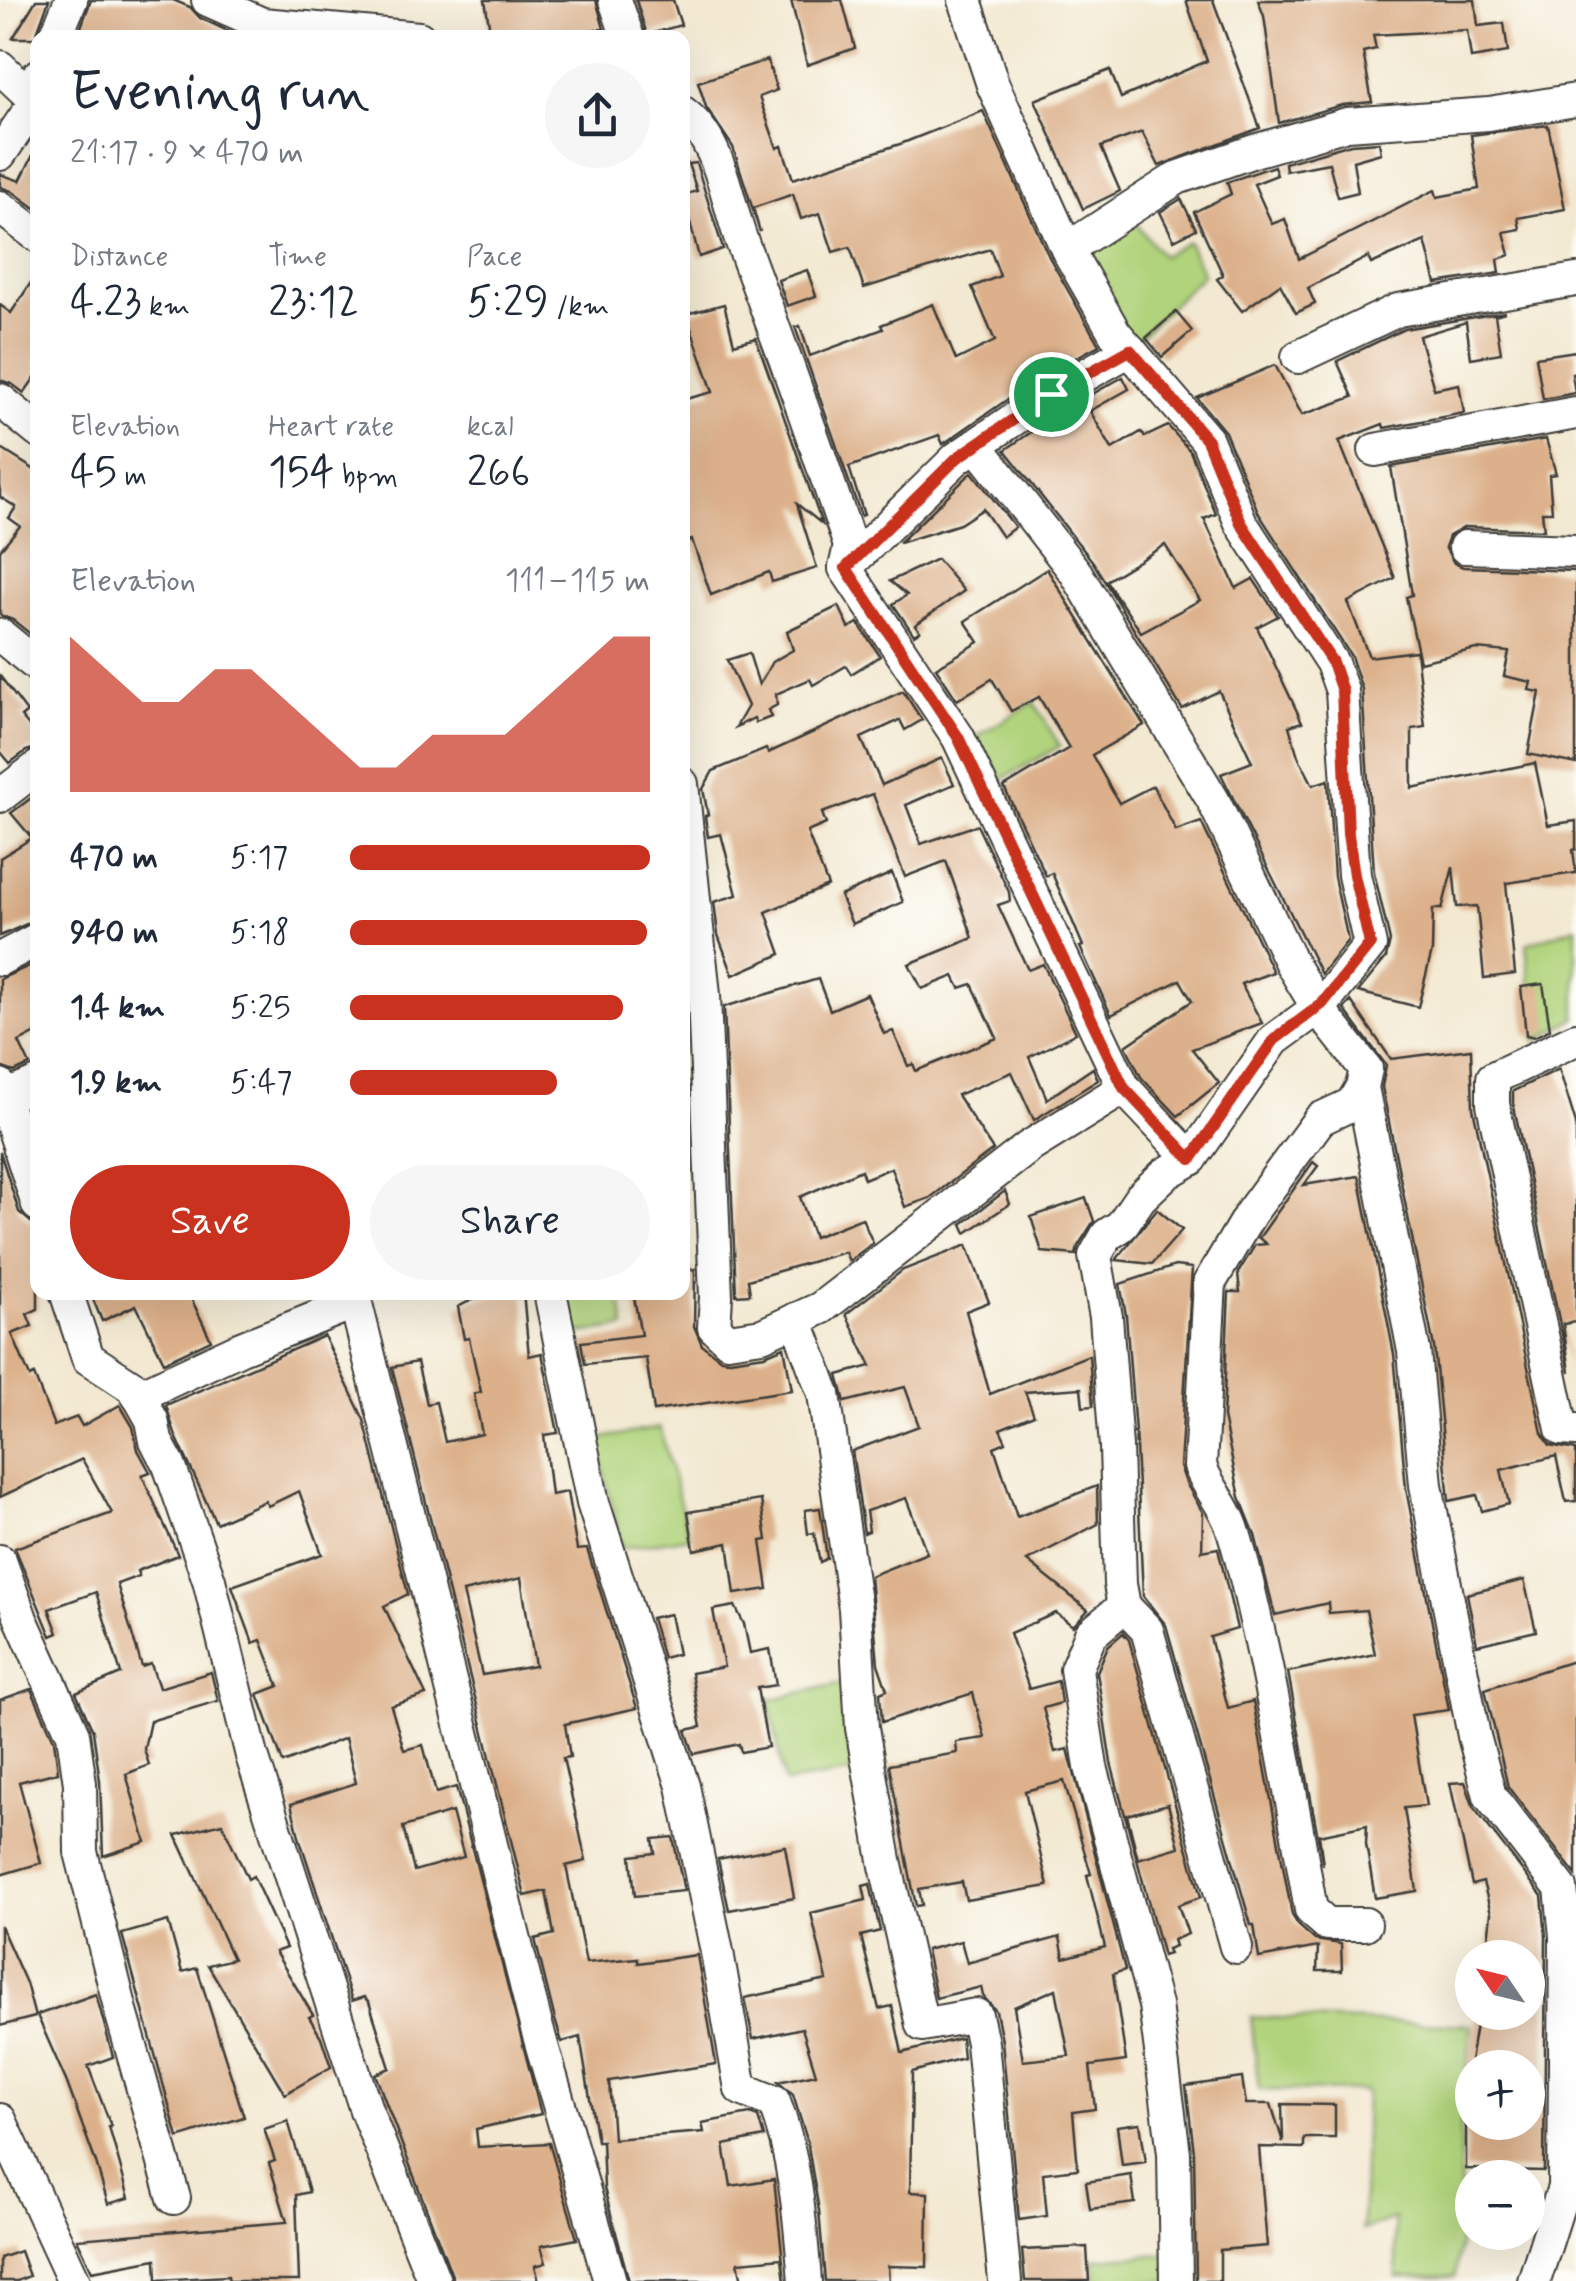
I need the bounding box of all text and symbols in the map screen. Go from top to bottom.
text: Evening run [70,58,370,130]
button: share [545,63,650,168]
text: 21:17 · 9 × 470 m [70,132,304,174]
text: Distance [70,239,168,276]
text: Time [268,239,327,276]
text: Pace [467,239,522,276]
text: 4.23 [70,276,142,331]
text: 23:12 [268,276,359,331]
text: 5:29 [467,276,549,331]
text: km [142,289,190,326]
text: /km [549,289,609,326]
pin [1009,352,1094,437]
icon: arrive [1024,367,1079,422]
text: Elevation [70,409,180,446]
text: Heart rate [268,409,394,446]
text: kcal [467,409,514,446]
text: 45 [70,446,117,501]
text: 154 [268,446,334,501]
text: 266 [467,446,530,501]
text: m [117,459,147,496]
text: bpm [334,459,398,496]
text: Elevation [70,560,196,602]
text: 111–115 m [505,560,650,602]
text: 470 m [70,837,158,879]
text: 5:17 [230,837,288,879]
text: 940 m [70,912,158,954]
text: 5:18 [230,912,290,954]
text: 1.4 km [70,987,165,1029]
text: 5:25 [230,987,290,1029]
text: 1.9 km [70,1062,162,1104]
text: 5:47 [230,1062,292,1104]
button: Save [70,1165,350,1280]
button: Share [370,1165,650,1280]
north arrow [1455,1940,1545,2030]
map controls [1455,1940,1545,2250]
button: + [1455,2050,1545,2140]
button: − [1455,2160,1545,2250]

